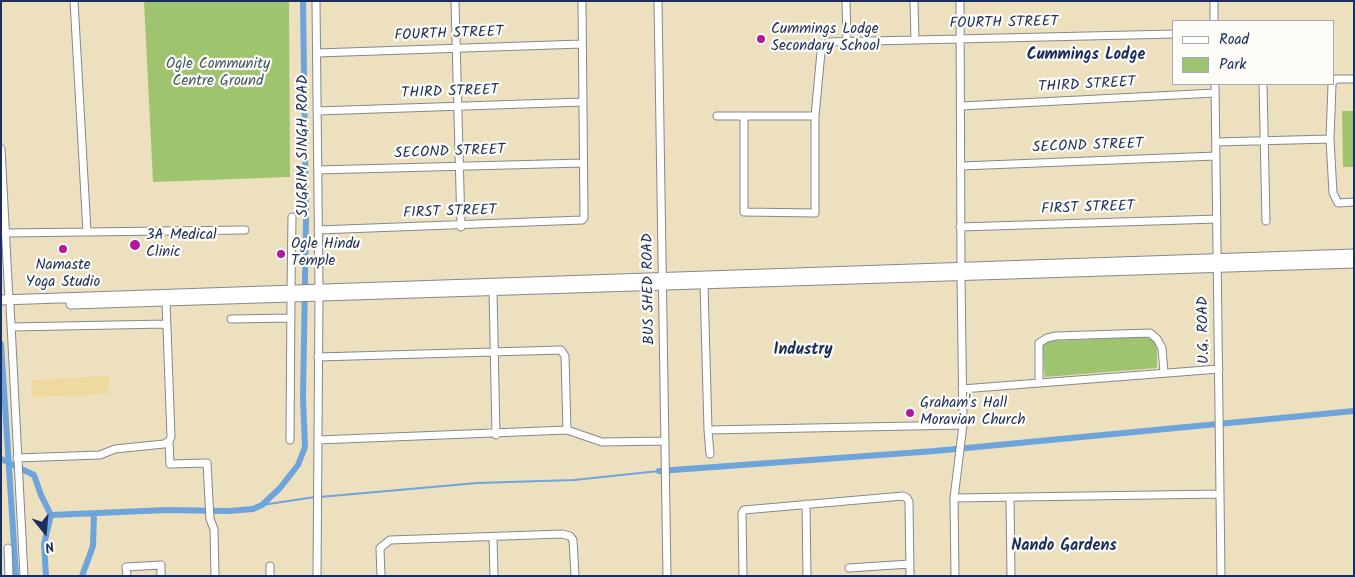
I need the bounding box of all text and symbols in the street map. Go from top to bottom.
street label: FOURTH STREET [949,14,1059,34]
legend [1172,20,1335,85]
place label: Cummings Lodge Secondary School [771,21,880,56]
street label: FOURTH STREET [394,24,504,46]
text: Road [1219,28,1249,52]
marker: Cummings Lodge Secondary School [755,33,767,45]
district label: Cummings Lodge [1027,46,1145,66]
text: Park [1219,53,1246,77]
park label: Ogle Community Centre Ground [166,56,270,91]
street label: THIRD STREET [1038,74,1136,98]
street label: SUGRIM SINGH ROAD [295,75,313,217]
street label: THIRD STREET [401,82,499,104]
street label: SECOND STREET [1032,136,1144,158]
street label: SECOND STREET [394,142,506,164]
street label: FIRST STREET [1041,198,1135,220]
street label: FIRST STREET [403,202,497,224]
place label: 3A Medical Clinic [146,227,217,262]
street label: BUS SHED ROAD [640,233,660,345]
place label: Ogle Hindu Temple [291,236,360,271]
marker: 3A Medical Clinic [128,238,142,252]
marker: Namaste Yoga Studio [57,243,69,255]
marker: Ogle Hindu Temple [275,248,287,260]
place label: Namaste Yoga Studio [26,257,100,292]
street label: U.G. ROAD [1195,296,1215,364]
district label: Industry [773,341,833,361]
place label: Graham's Hall Moravian Church [920,395,1025,430]
marker: Graham's Hall Moravian Church [904,407,916,419]
north arrow [20,507,70,557]
text: N [42,535,57,558]
district label: Nando Gardens [1011,537,1117,557]

